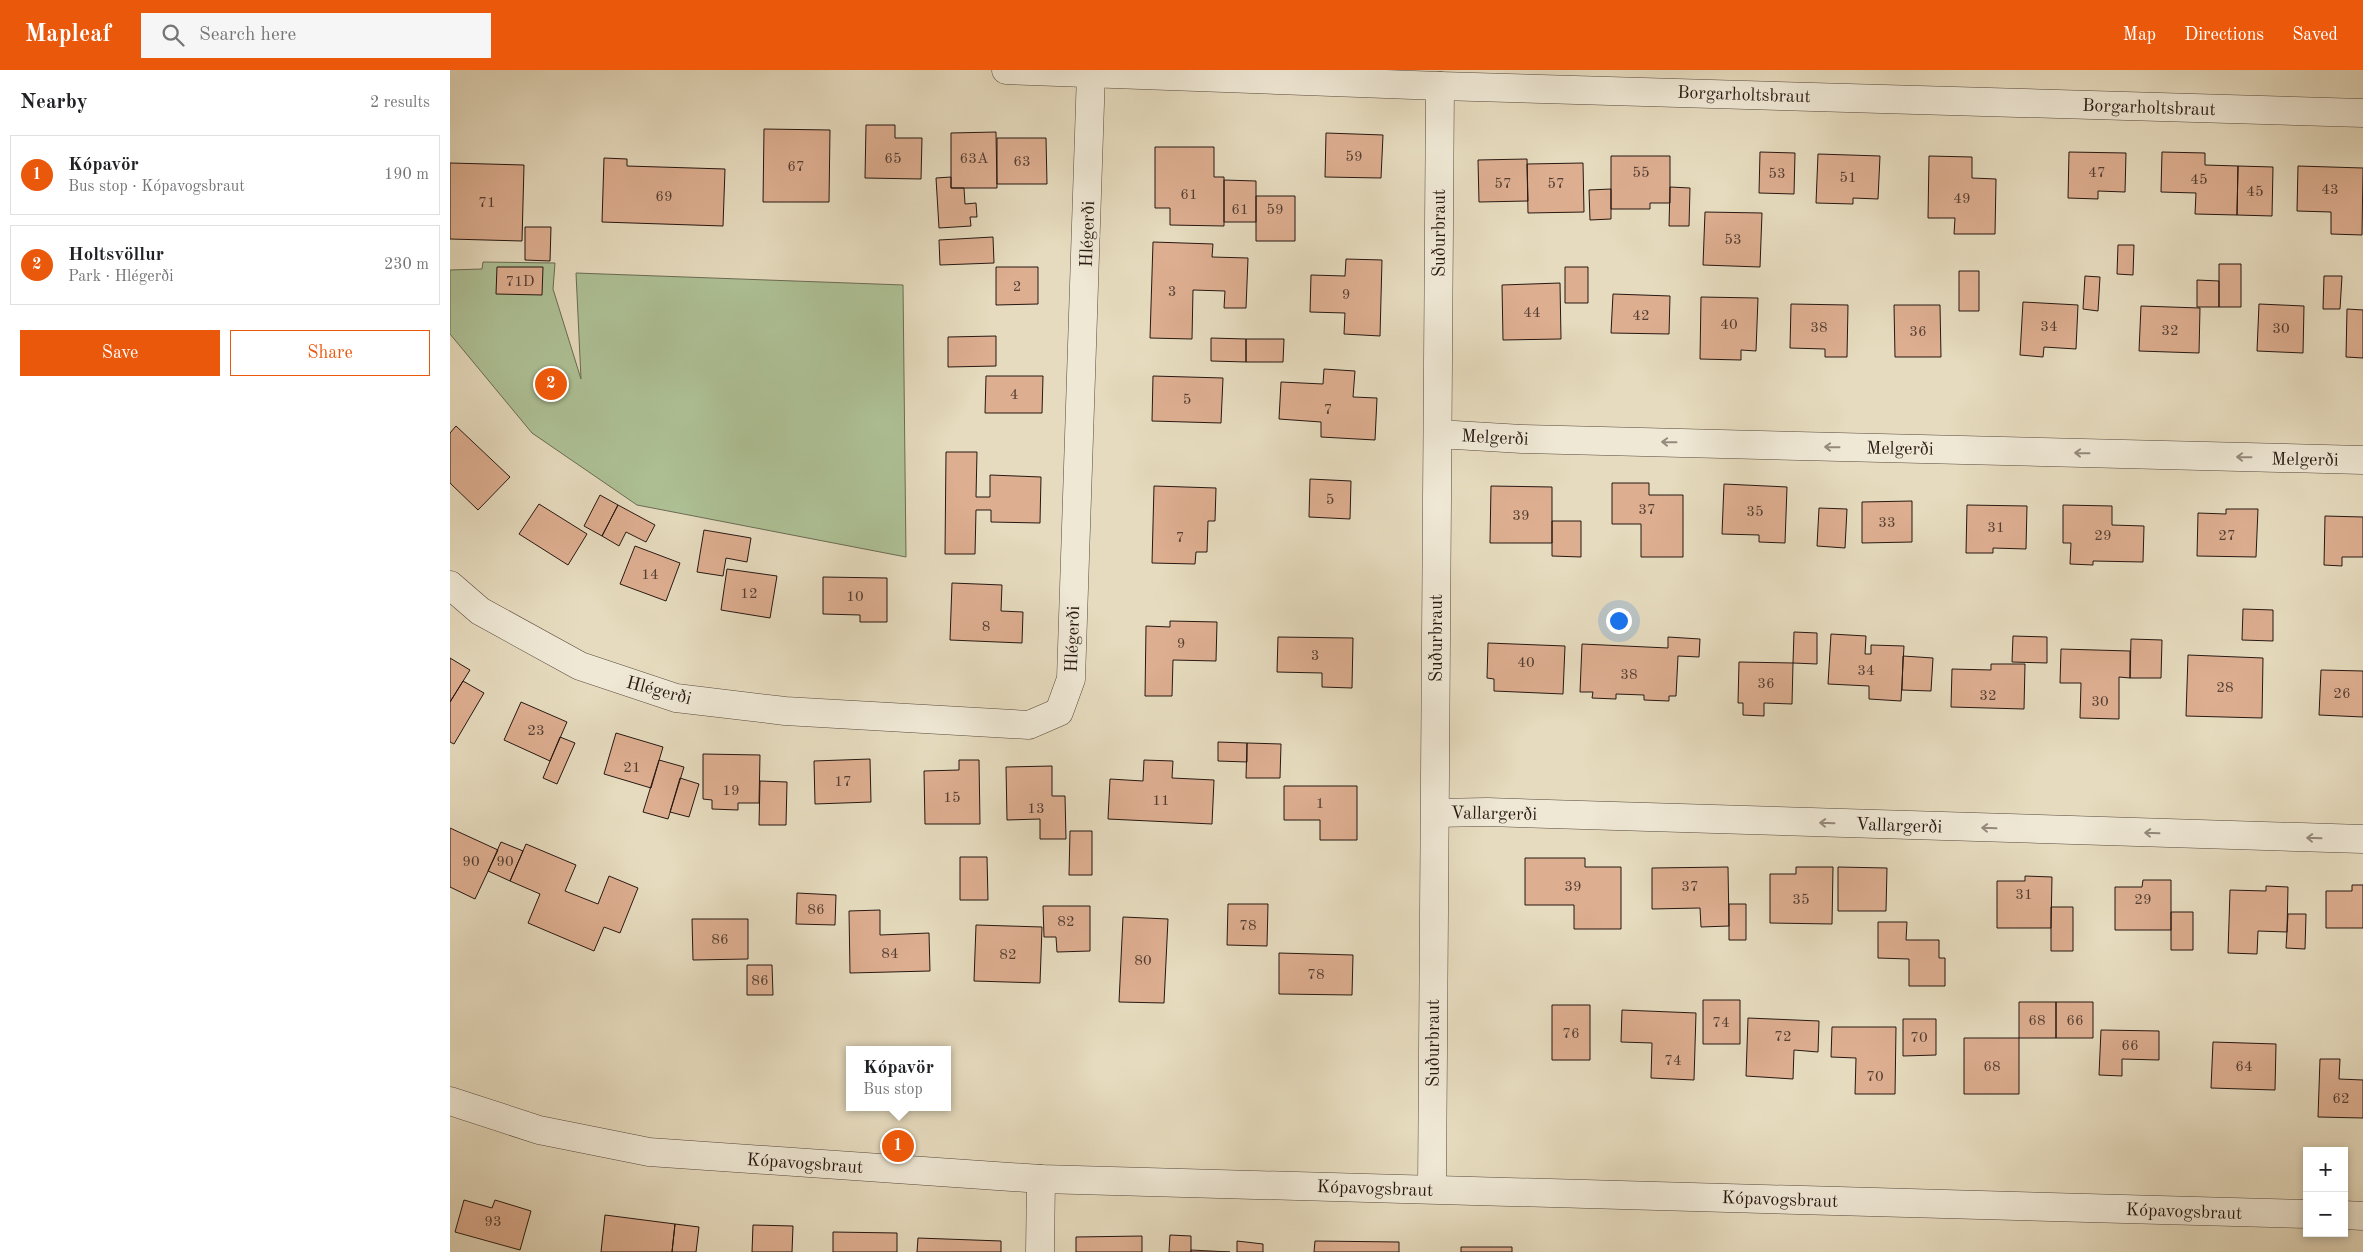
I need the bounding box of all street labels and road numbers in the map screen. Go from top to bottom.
street label: Borgarholtsbraut [1677,84,1811,106]
street label: Borgarholtsbraut [2082,97,2216,119]
street label: Suðurbraut [1431,189,1449,277]
street label: Hlégerði [1078,200,1098,268]
street label: Melgerði [1461,427,1529,449]
street label: Melgerði [1866,439,1934,459]
street label: Melgerði [2271,450,2339,470]
street label: Suðurbraut [1428,594,1446,682]
street label: Hlégerði [1063,605,1083,673]
street label: Hlégerði [624,674,693,708]
street label: Vallargerði [1451,804,1538,824]
street label: Vallargerði [1855,815,1943,837]
street label: Suðurbraut [1425,999,1443,1087]
street label: Kópavogsbraut [746,1151,864,1177]
street label: Kópavogsbraut [1316,1178,1434,1200]
street label: Kópavogsbraut [1721,1189,1839,1211]
street label: Kópavogsbraut [2125,1201,2243,1223]

